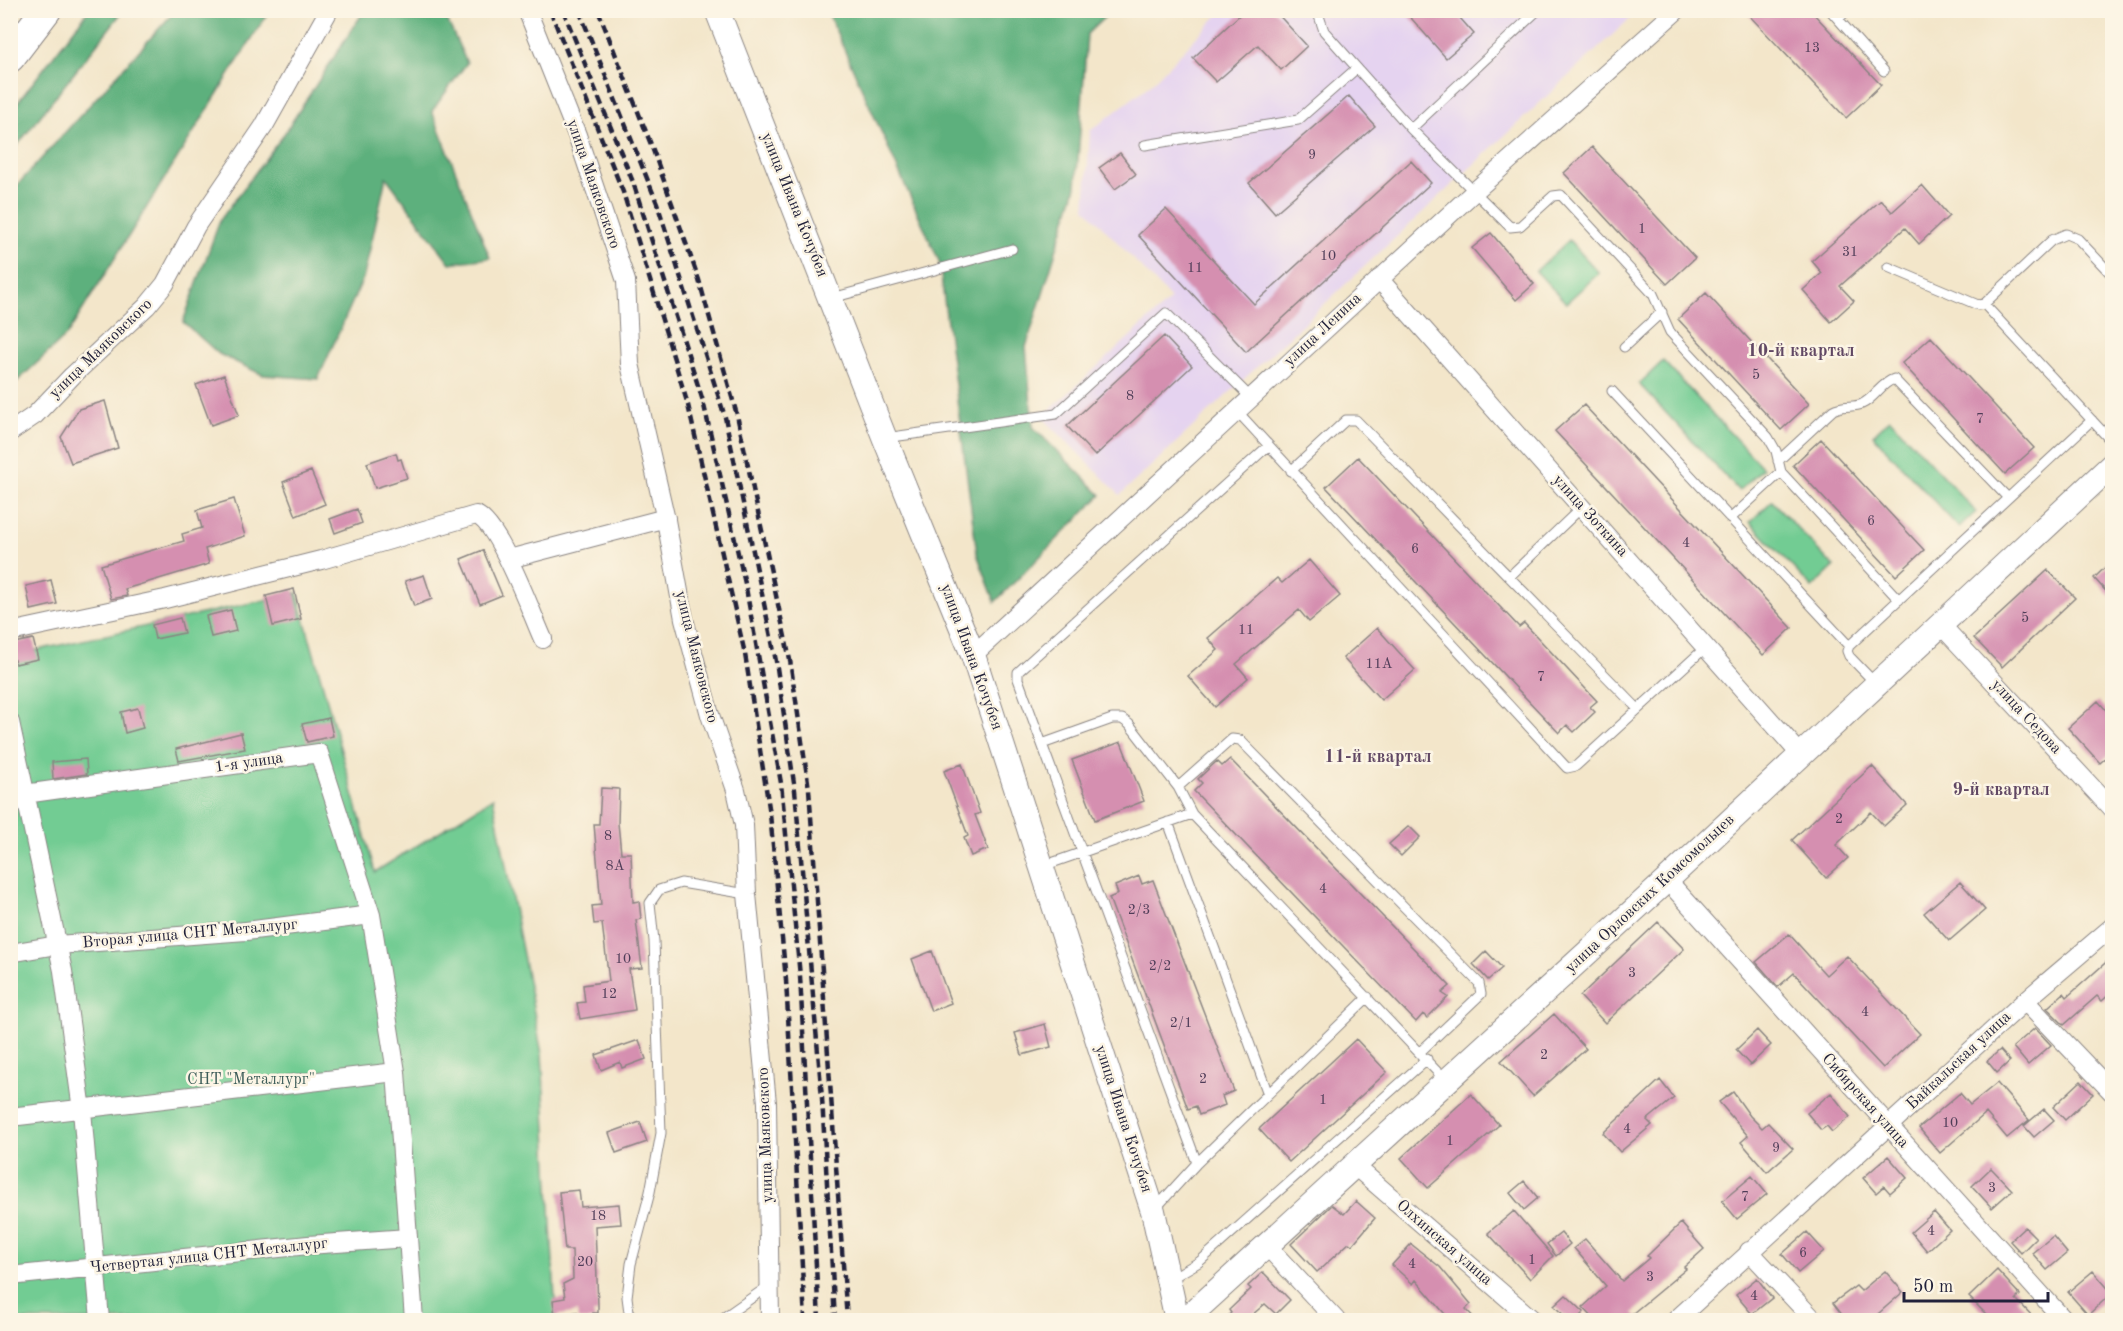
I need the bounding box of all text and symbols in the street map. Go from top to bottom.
house number: 13 [1804,41,1820,55]
street label: улица Маяковского [563,117,623,251]
street label: улица Ивана Кочубея [758,131,830,279]
house number: 9 [1308,148,1316,162]
house number: 1 [1638,222,1646,236]
house number: 31 [1842,245,1858,259]
house number: 10 [1320,249,1336,263]
house number: 11 [1187,261,1203,275]
street label: улица Ленина [1281,290,1365,370]
street label: улица Маяковского [47,296,155,402]
district label: 10-й квартал [1747,342,1855,360]
house number: 5 [1752,368,1760,382]
house number: 8 [1126,389,1134,403]
house number: 7 [1976,412,1984,426]
street label: улица Зоткина [1549,472,1631,560]
house number: 6 [1867,514,1875,528]
house number: 4 [1682,536,1690,550]
house number: 6 [1411,542,1419,556]
street label: улица Ивана Кочубея [937,582,1005,732]
street label: улица Маяковского [672,589,720,725]
house number: 5 [2021,611,2029,625]
house number: 11 [1238,623,1254,637]
house number: 11А [1366,657,1393,671]
house number: 7 [1537,670,1545,684]
street label: улица Седова [1988,677,2064,757]
district label: 11-й квартал [1324,748,1432,766]
street label: 1-я улица [214,750,284,776]
district label: 9-й квартал [1952,781,2050,799]
street label: улица Орловских Комсомольцев [1563,812,1737,976]
house number: 2 [1835,812,1843,826]
house number: 8 [604,829,612,843]
house number: 8А [606,859,625,873]
house number: 4 [1319,882,1327,896]
house number: 2/3 [1128,903,1150,917]
street label: Вторая улица СНТ Металлург [82,917,298,951]
house number: 10 [615,952,631,966]
house number: 2/2 [1149,959,1171,973]
house number: 3 [1628,966,1636,980]
house number: 12 [601,987,617,1001]
house number: 4 [1861,1005,1869,1019]
street label: Байкальская улица [1904,1009,2014,1113]
house number: 2/1 [1170,1016,1192,1030]
street label: улица Ивана Кочубея [1092,1043,1154,1195]
house number: 2 [1540,1048,1548,1062]
street label: Сибирская улица [1819,1051,1911,1151]
street label: улица Маяковского [756,1067,776,1203]
park label: СНТ "Металлург" [187,1072,315,1088]
house number: 2 [1199,1072,1207,1086]
house number: 1 [1319,1093,1327,1107]
house number: 10 [1942,1116,1958,1130]
house number: 4 [1623,1122,1631,1136]
house number: 1 [1446,1134,1454,1148]
house number: 9 [1772,1141,1780,1155]
house number: 3 [1988,1181,1996,1195]
house number: 7 [1741,1190,1749,1204]
street label: Олхинская улица [1393,1197,1495,1289]
house number: 18 [590,1209,606,1223]
house number: 4 [1927,1224,1935,1238]
street label: Четвертая улица СНТ Металлург [89,1236,329,1276]
house number: 6 [1799,1246,1807,1260]
house number: 1 [1528,1253,1536,1267]
house number: 20 [577,1255,593,1269]
house number: 4 [1408,1257,1416,1271]
scale bar [1904,1265,2048,1303]
house number: 3 [1646,1270,1654,1284]
text: 50 m [1913,1278,1953,1296]
house number: 4 [1750,1289,1758,1303]

